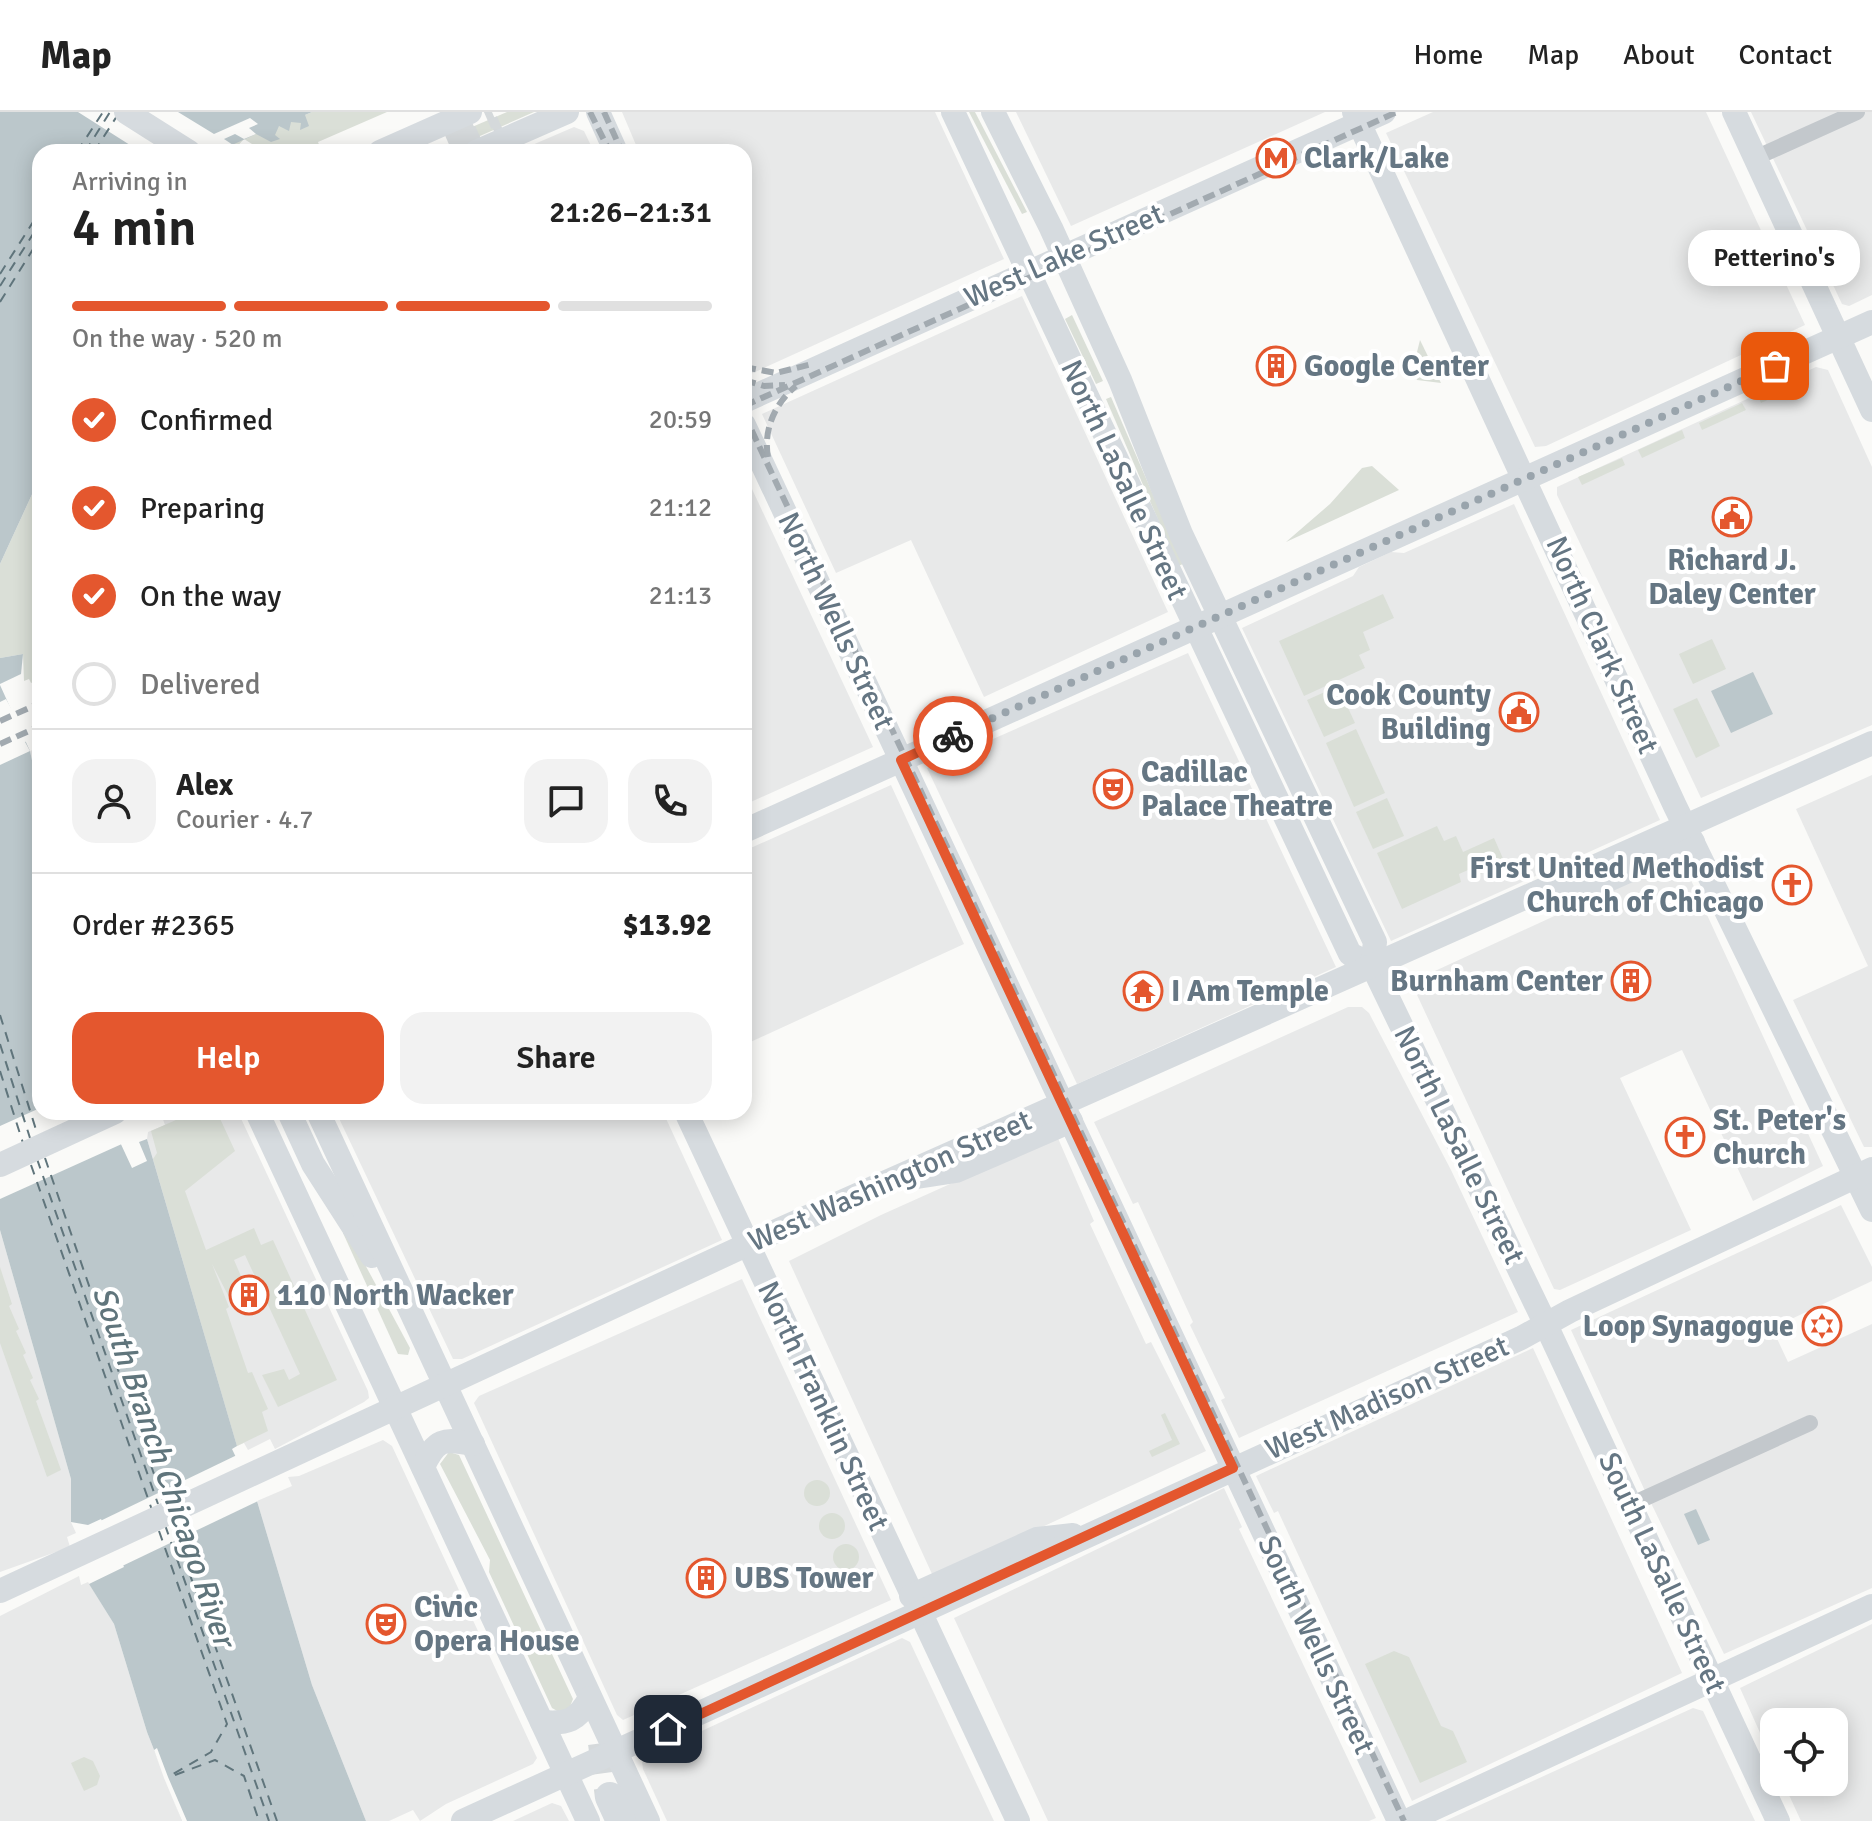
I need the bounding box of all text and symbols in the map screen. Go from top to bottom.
text: Map [40,32,112,79]
text: Home [1414,38,1483,72]
text: Map [1527,38,1579,72]
text: About [1623,38,1695,72]
text: Contact [1739,38,1832,72]
metro station icon: Clark/Lake [1255,137,1297,179]
place label: Clark/Lake [1304,140,1449,177]
text: Arriving in [72,166,188,198]
text: 21:26–21:31 [549,194,712,231]
text: 4 min [72,196,197,260]
street label: West Lake Street [959,196,1169,316]
callout: Petterino's [1689,230,1861,286]
text: Petterino's [1713,242,1835,274]
text: On the way · 520 m [72,323,282,355]
pin [1741,332,1809,400]
icon: bag [1753,344,1797,388]
building icon: Google Center [1255,345,1297,387]
place label: Google Center [1304,348,1489,385]
street label: North LaSalle Street [1052,354,1196,606]
icon: check [72,398,116,442]
text: Confirmed [140,402,273,439]
text: 20:59 [649,404,712,436]
icon: check [72,486,116,530]
text: Preparing [140,490,265,527]
text: 21:12 [649,492,712,524]
public building icon: Richard J. Daley Center [1711,496,1753,538]
street label: North Wells Street [769,506,903,736]
street label: North Clark Street [1537,531,1667,759]
place label: Richard J. Daley Center [1648,542,1816,613]
icon: check [72,574,116,618]
text: On the way [140,578,281,615]
text: 21:13 [649,580,712,612]
text: Delivered [140,666,261,703]
place label: Cook County Building [1326,677,1491,748]
public building icon: Cook County Building [1498,691,1540,733]
courier [913,696,993,776]
icon: bike [931,714,975,758]
place label: Cadillac Palace Theatre [1141,754,1333,825]
button: person [72,759,156,843]
button: chat [524,759,608,843]
button: phone [628,759,712,843]
text: Alex [176,767,233,804]
theatre icon: Cadillac Palace Theatre [1092,768,1134,810]
text: Courier · 4.7 [176,804,313,836]
place label: First United Methodist Church of Chicago [1469,850,1764,921]
church icon: First United Methodist Church of Chicago [1771,864,1813,906]
text: Order #2365 [72,907,235,944]
text: $13.92 [622,907,712,944]
building icon: Burnham Center [1610,960,1652,1002]
place label: Burnham Center [1390,963,1603,1000]
temple icon: I Am Temple [1122,970,1164,1012]
place label: I Am Temple [1171,973,1329,1010]
button: Help [72,1012,384,1104]
button: Share [400,1012,712,1104]
street label: North LaSalle Street [1385,1020,1533,1270]
street label: West Washington Street [743,1102,1037,1260]
place label: St. Peter's Church [1713,1102,1846,1173]
church icon: St. Peter's Church [1664,1116,1706,1158]
building icon: 110 North Wacker [228,1274,270,1316]
street label: North Franklin Street [749,1275,897,1537]
place label: 110 North Wacker [277,1277,514,1314]
water label: South Branch Chicago River [84,1281,245,1655]
synagogue icon: Loop Synagogue [1801,1305,1843,1347]
place label: Loop Synagogue [1583,1308,1794,1345]
street label: West Madison Street [1259,1328,1515,1468]
street label: South LaSalle Street [1590,1447,1734,1699]
street label: South Wells Street [1249,1530,1383,1760]
building icon: UBS Tower [685,1557,727,1599]
place label: UBS Tower [734,1560,874,1597]
place label: Civic Opera House [414,1589,580,1660]
theatre icon: Civic Opera House [365,1603,407,1645]
pin [634,1695,702,1763]
icon: home [646,1707,690,1751]
map controls [1760,1708,1848,1796]
button: locate [1760,1708,1848,1796]

